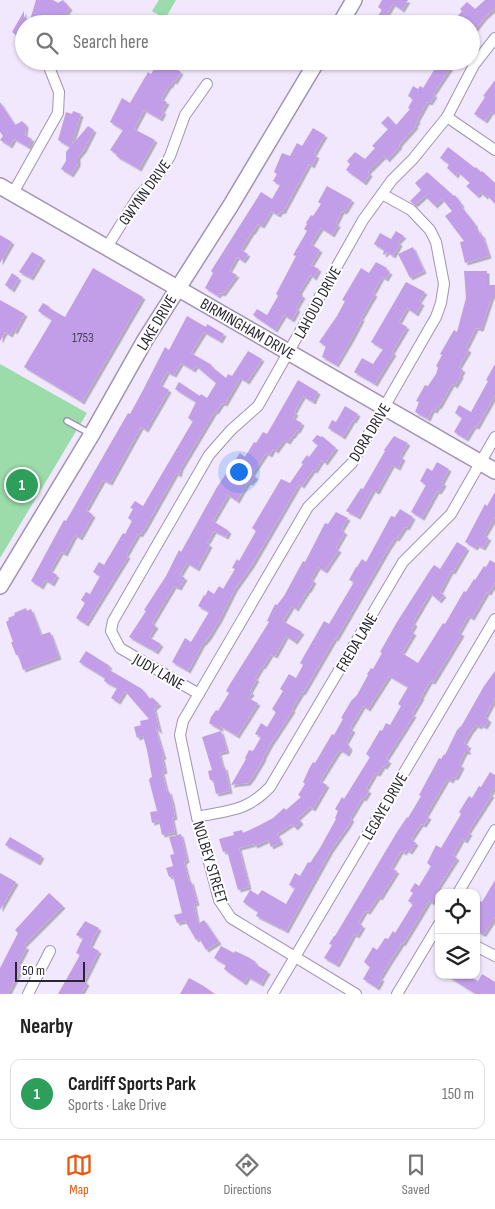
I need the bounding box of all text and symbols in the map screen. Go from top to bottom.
search box [15,15,480,70]
icon: search [33,29,61,57]
text: Search here [73,31,149,54]
street label: GWYNN DRIVE [115,156,175,229]
street label: LAHOUD DRIVE [291,263,346,342]
street label: LAKE DRIVE [133,292,181,354]
street label: BIRMINGHAM DRIVE [197,295,298,364]
house number: 1753 [72,329,94,346]
street label: DORA DRIVE [345,400,395,465]
your location [226,459,252,485]
pin: 1 [6,466,38,504]
street label: FREDA LANE [332,610,382,676]
street label: JUDY LANE [129,650,187,694]
street label: LEGAYE DRIVE [358,770,412,844]
street label: NOLBEY STREET [188,819,231,906]
map controls [435,889,480,979]
button: locate [435,889,480,934]
button: layers [435,934,480,979]
scale bar [15,959,85,982]
text: 50 m [22,962,45,979]
text: Nearby [20,1014,73,1039]
text: Cardiff Sports Park [68,1073,196,1096]
text: 1 [34,1085,40,1104]
text: 150 m [442,1085,474,1104]
text: Sports · Lake Drive [68,1096,167,1115]
tab: Map [65,1151,93,1198]
tab: Directions [223,1151,272,1198]
tab: Saved [402,1151,430,1198]

